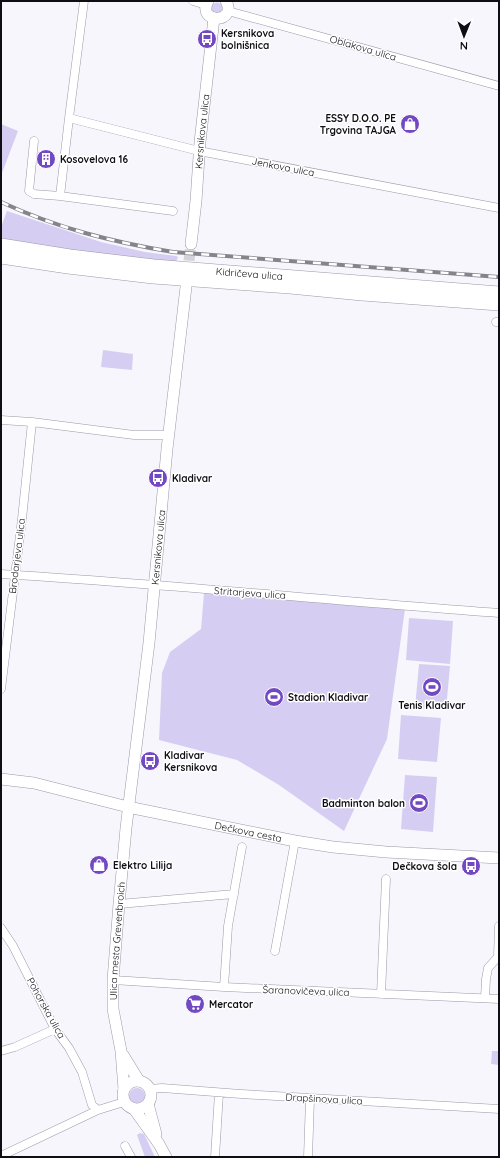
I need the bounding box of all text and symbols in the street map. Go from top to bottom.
north arrow [444,16,484,56]
place label: Kersnikova bolnišnica [221,27,274,52]
bus stop icon: Kersnikova bolnišnica [196,28,218,50]
street label: Oblakova ulica [328,32,398,64]
text: N [460,39,468,53]
street label: Kersnikova ulica [192,93,212,169]
place label: ESSY D.O.O. PE Trgovina TAJGA [320,112,397,137]
shop icon: ESSY D.O.O. PE Trgovina TAJGA [399,113,421,135]
building icon: Kosovelova 16 [35,148,57,170]
place label: Kosovelova 16 [60,153,128,166]
street label: Jenkova ulica [250,155,316,179]
street label: Kidričeva ulica [215,264,283,283]
bus stop icon: Kladivar [147,467,169,489]
place label: Kladivar [172,472,213,485]
street label: Kersnikova ulica [148,509,168,585]
street label: Brodarjeva ulica [6,518,28,594]
street label: Stritarjeva ulica [214,584,286,602]
sports icon: Tenis Kladivar [421,676,443,698]
sports icon: Stadion Kladivar [263,686,285,708]
place label: Stadion Kladivar [288,691,369,704]
place label: Tenis Kladivar [398,699,466,712]
place label: Kladivar Kersnikova [164,749,217,774]
bus stop icon: Kladivar Kersnikova [139,750,161,772]
sports icon: Badminton balon [408,792,430,814]
place label: Badminton balon [322,797,405,810]
street label: Dečkova cesta [213,818,283,845]
shop icon: Elektro Lilija [88,854,110,876]
bus stop icon: Dečkova šola [460,855,482,877]
place label: Elektro Lilija [113,859,172,872]
place label: Dečkova šola [392,860,457,873]
street label: Ulica mesta Grevenbroich [107,881,128,1000]
street label: Pohorska ulica [24,975,68,1041]
street label: Šaranovičeva ulica [262,983,350,999]
supermarket icon: Mercator [184,993,206,1015]
place label: Mercator [209,998,254,1011]
street label: Drapšinova ulica [285,1090,363,1108]

